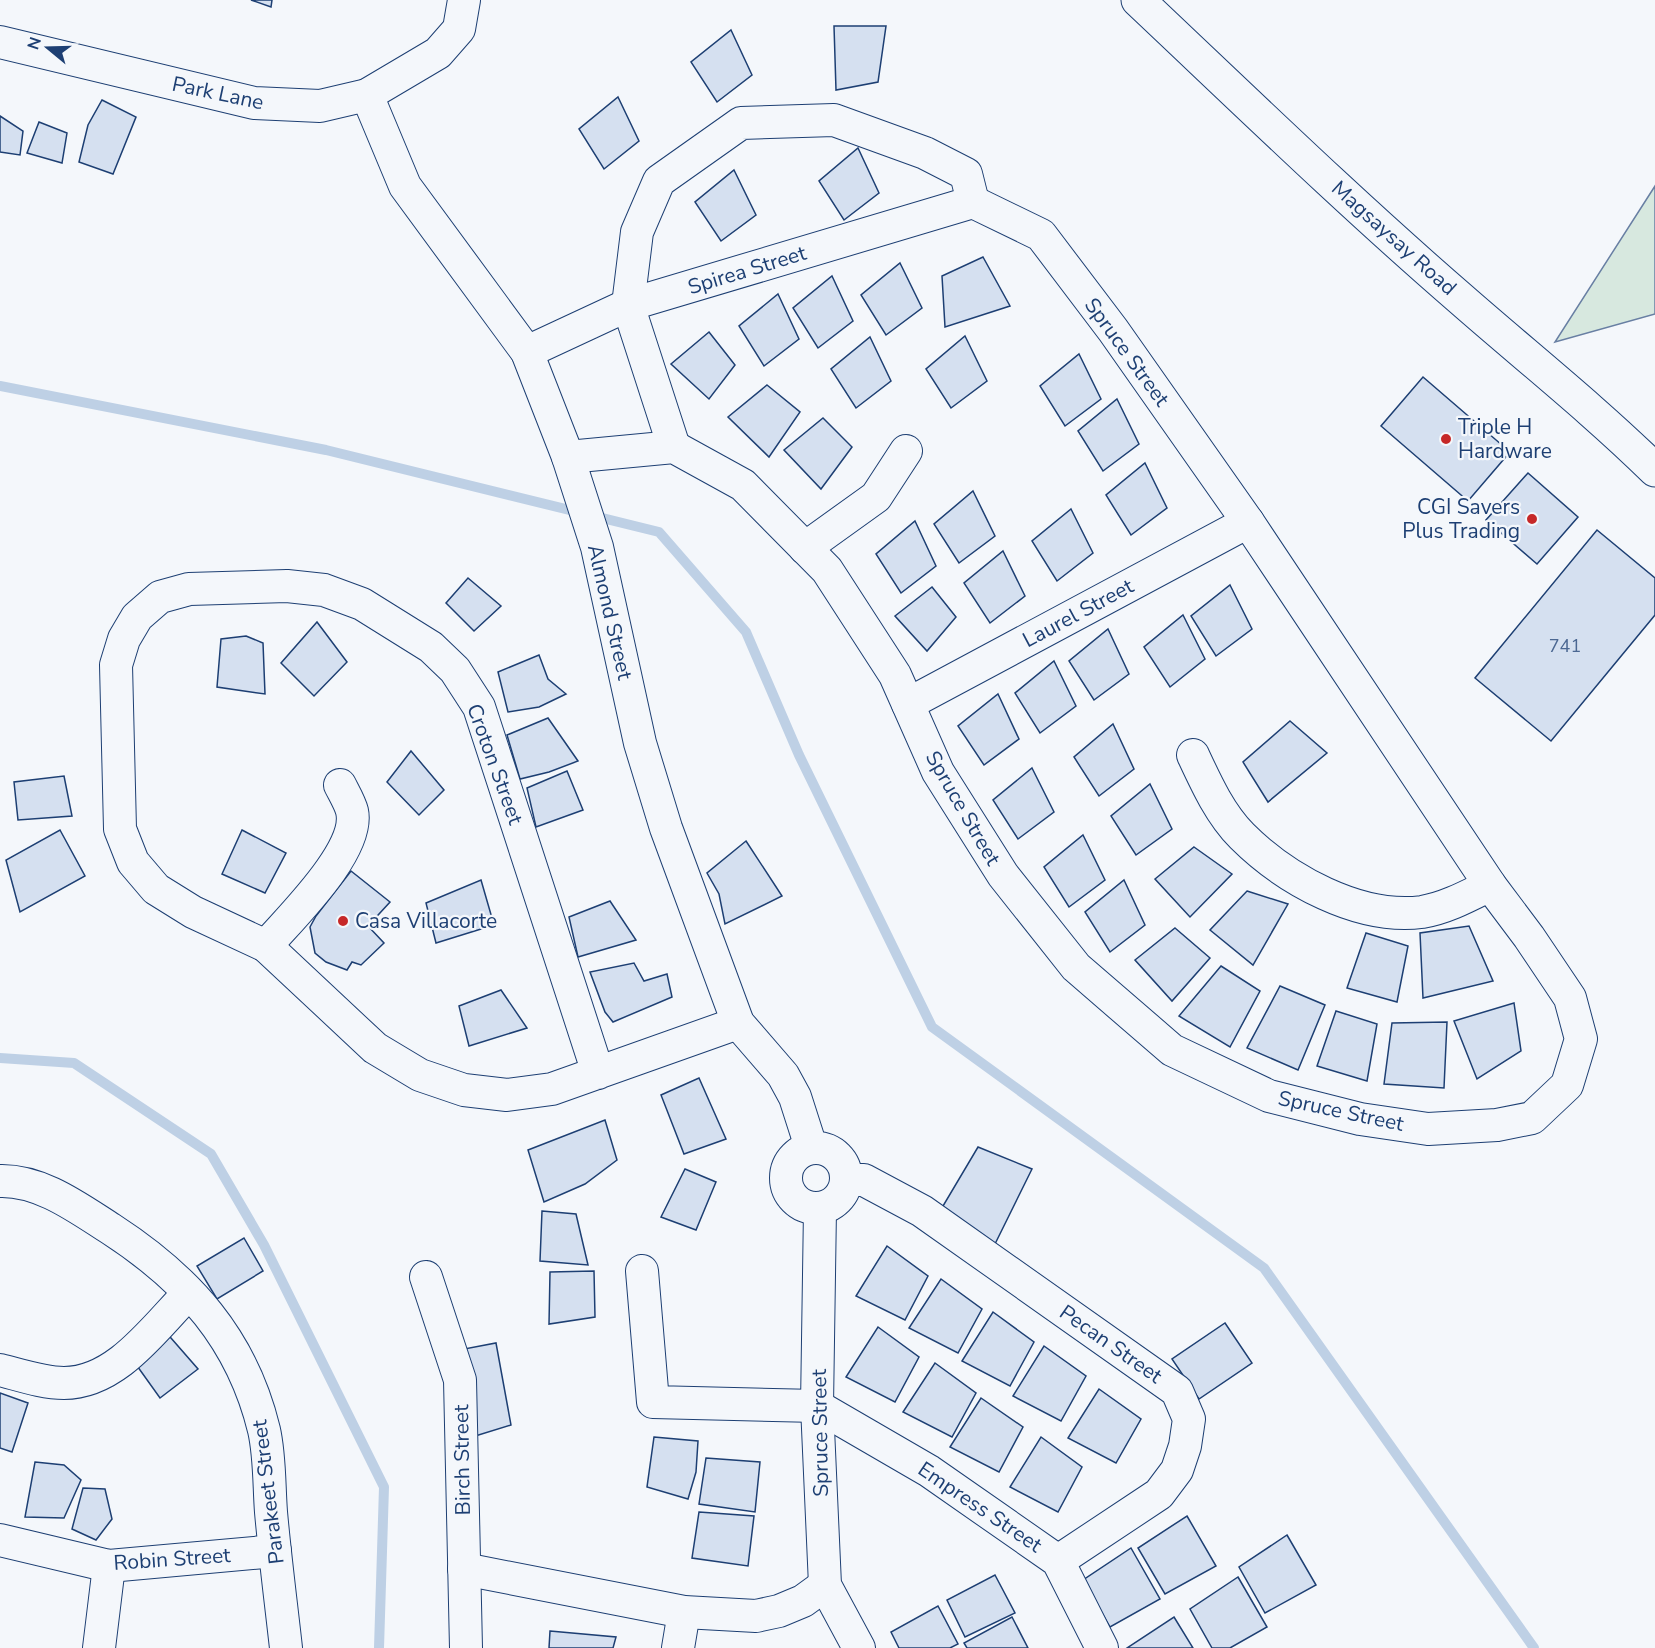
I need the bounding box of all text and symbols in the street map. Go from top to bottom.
north arrow [18,18,78,78]
text: N [22,34,47,53]
street label: Park Lane [170,70,266,116]
street label: Magsaysay Road [1325,174,1463,302]
street label: Spirea Street [684,239,810,301]
street label: Spruce Street [1078,292,1176,412]
place label: Triple H Hardware [1458,413,1552,465]
marker: Triple H Hardware [1439,432,1453,446]
place label: CGI Savers Plus Trading [1402,493,1520,545]
marker: CGI Savers Plus Trading [1525,512,1539,526]
street label: Almond Street [581,542,639,683]
street label: Laurel Street [1018,572,1139,654]
house number: 741 [1549,634,1581,658]
street label: Croton Street [460,700,530,829]
street label: Spruce Street [919,746,1007,871]
place label: Casa Villacorte [355,907,497,935]
marker: Casa Villacorte [336,914,350,928]
street label: Spruce Street [1276,1084,1407,1138]
street label: Pecan Street [1054,1298,1168,1390]
street label: Spruce Street [805,1368,835,1497]
street label: Birch Street [447,1404,477,1516]
street label: Parakeet Street [245,1418,291,1566]
street label: Empress Street [913,1455,1048,1559]
street label: Robin Street [113,1541,232,1577]

